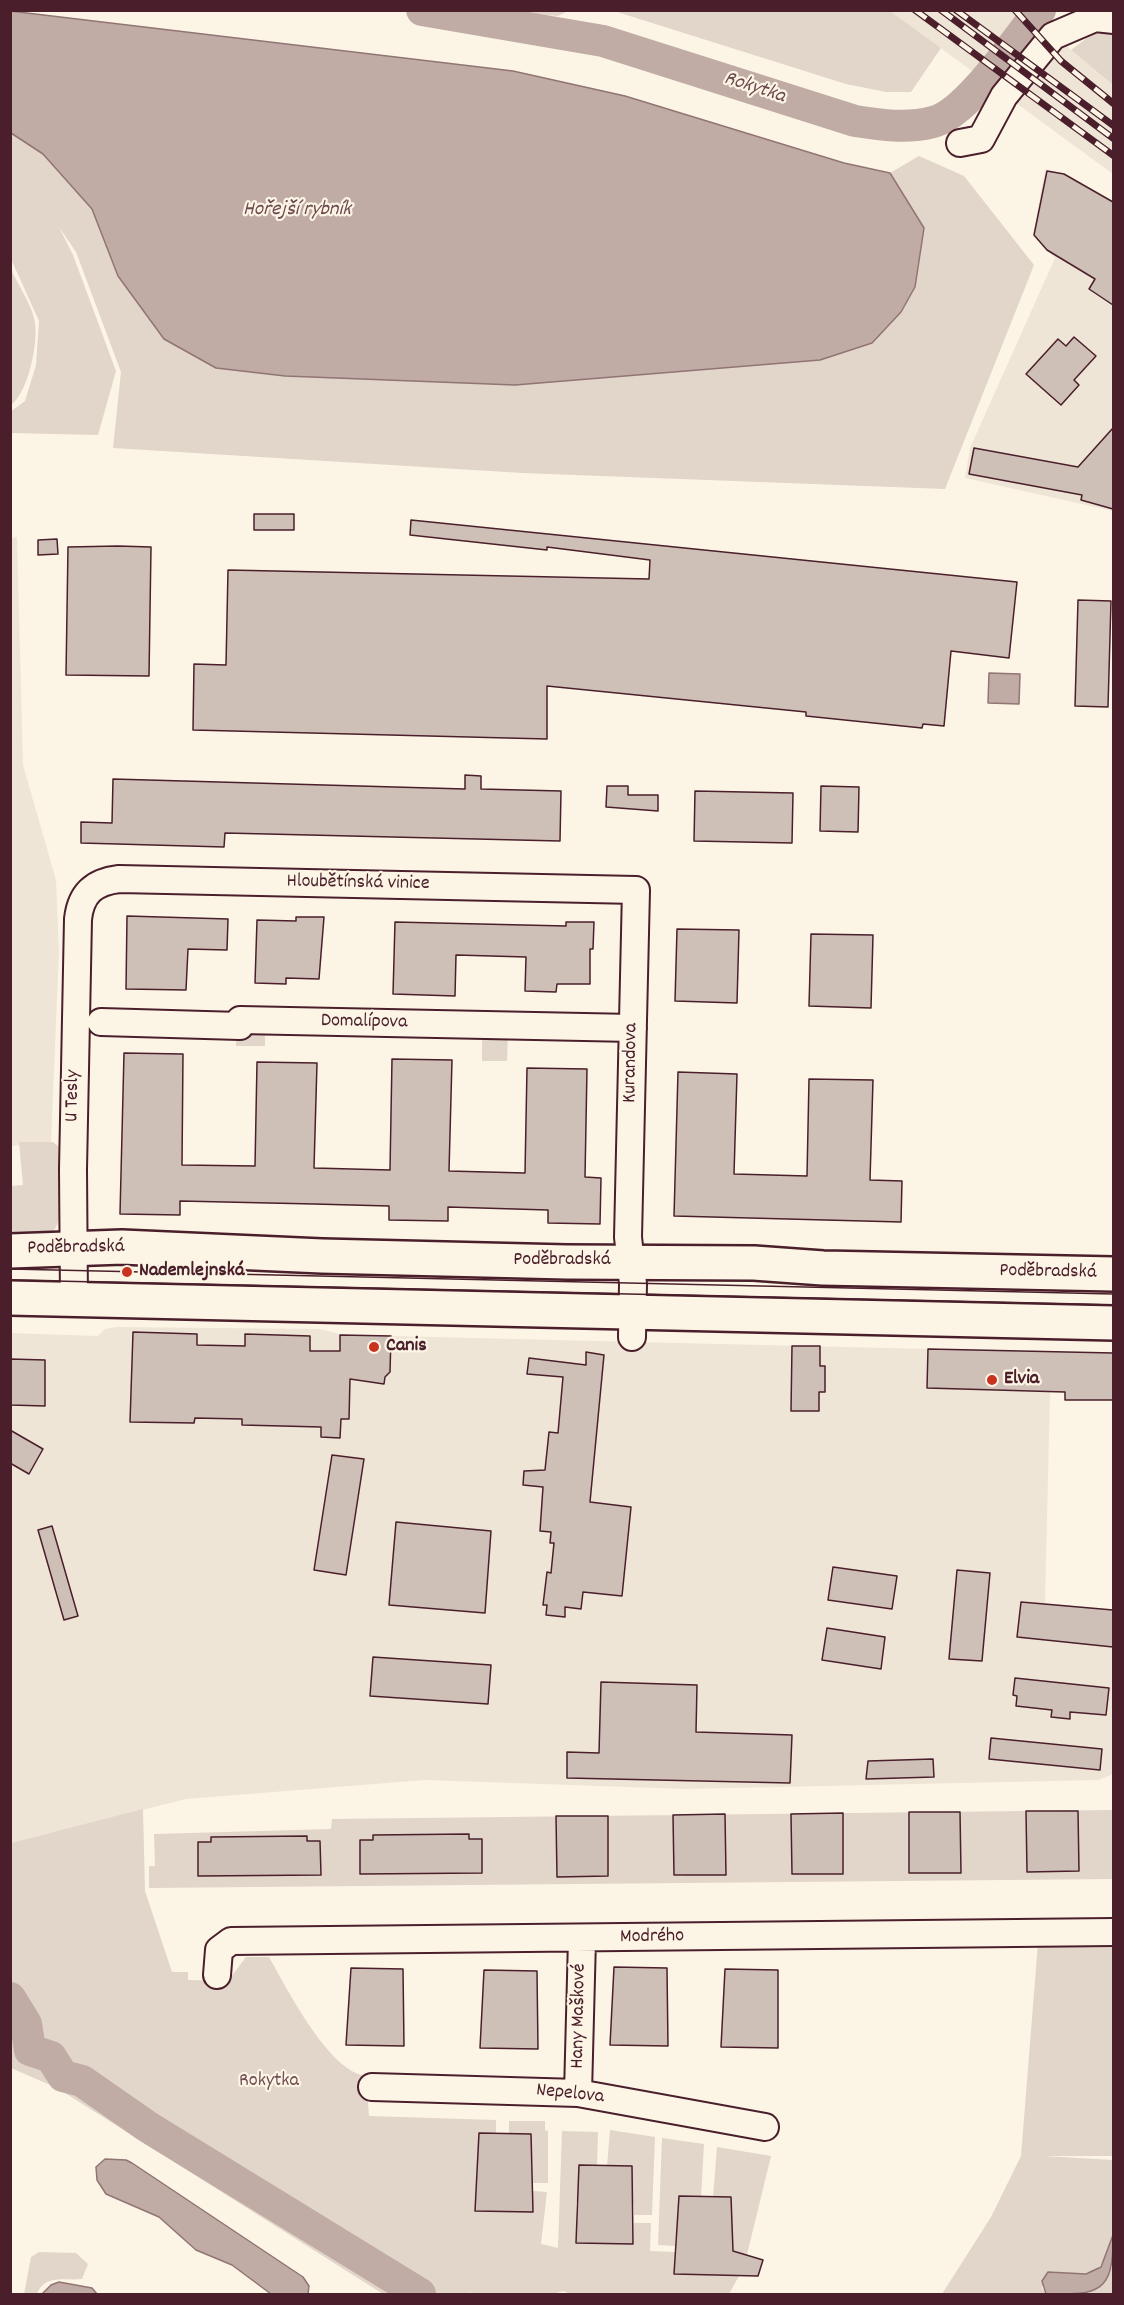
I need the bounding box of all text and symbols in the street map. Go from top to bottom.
water label: Rokytka [720,67,788,111]
water label: Hořejší rybník [243,198,351,224]
street label: Hloubětínská vinice [286,871,430,897]
street label: Domalípova [320,1010,408,1036]
street label: Kurandova [619,1023,645,1103]
street label: U Tesly [62,1070,86,1122]
street label: Poděbradská [27,1236,125,1262]
street label: Poděbradská [513,1249,611,1273]
place label: Nademlejnská [139,1260,245,1284]
street label: Poděbradská [999,1260,1097,1286]
marker: Nademlejnská [120,1265,134,1279]
place label: Canis [386,1335,427,1359]
marker: Canis [367,1340,381,1354]
place label: Elvia [1004,1368,1039,1392]
marker: Elvia [985,1373,999,1387]
street label: Modrého [620,1925,684,1951]
street label: Hany Maškové [567,1963,593,2069]
park label: Rokytka [239,2070,299,2094]
street label: Nepelova [535,2080,605,2110]

